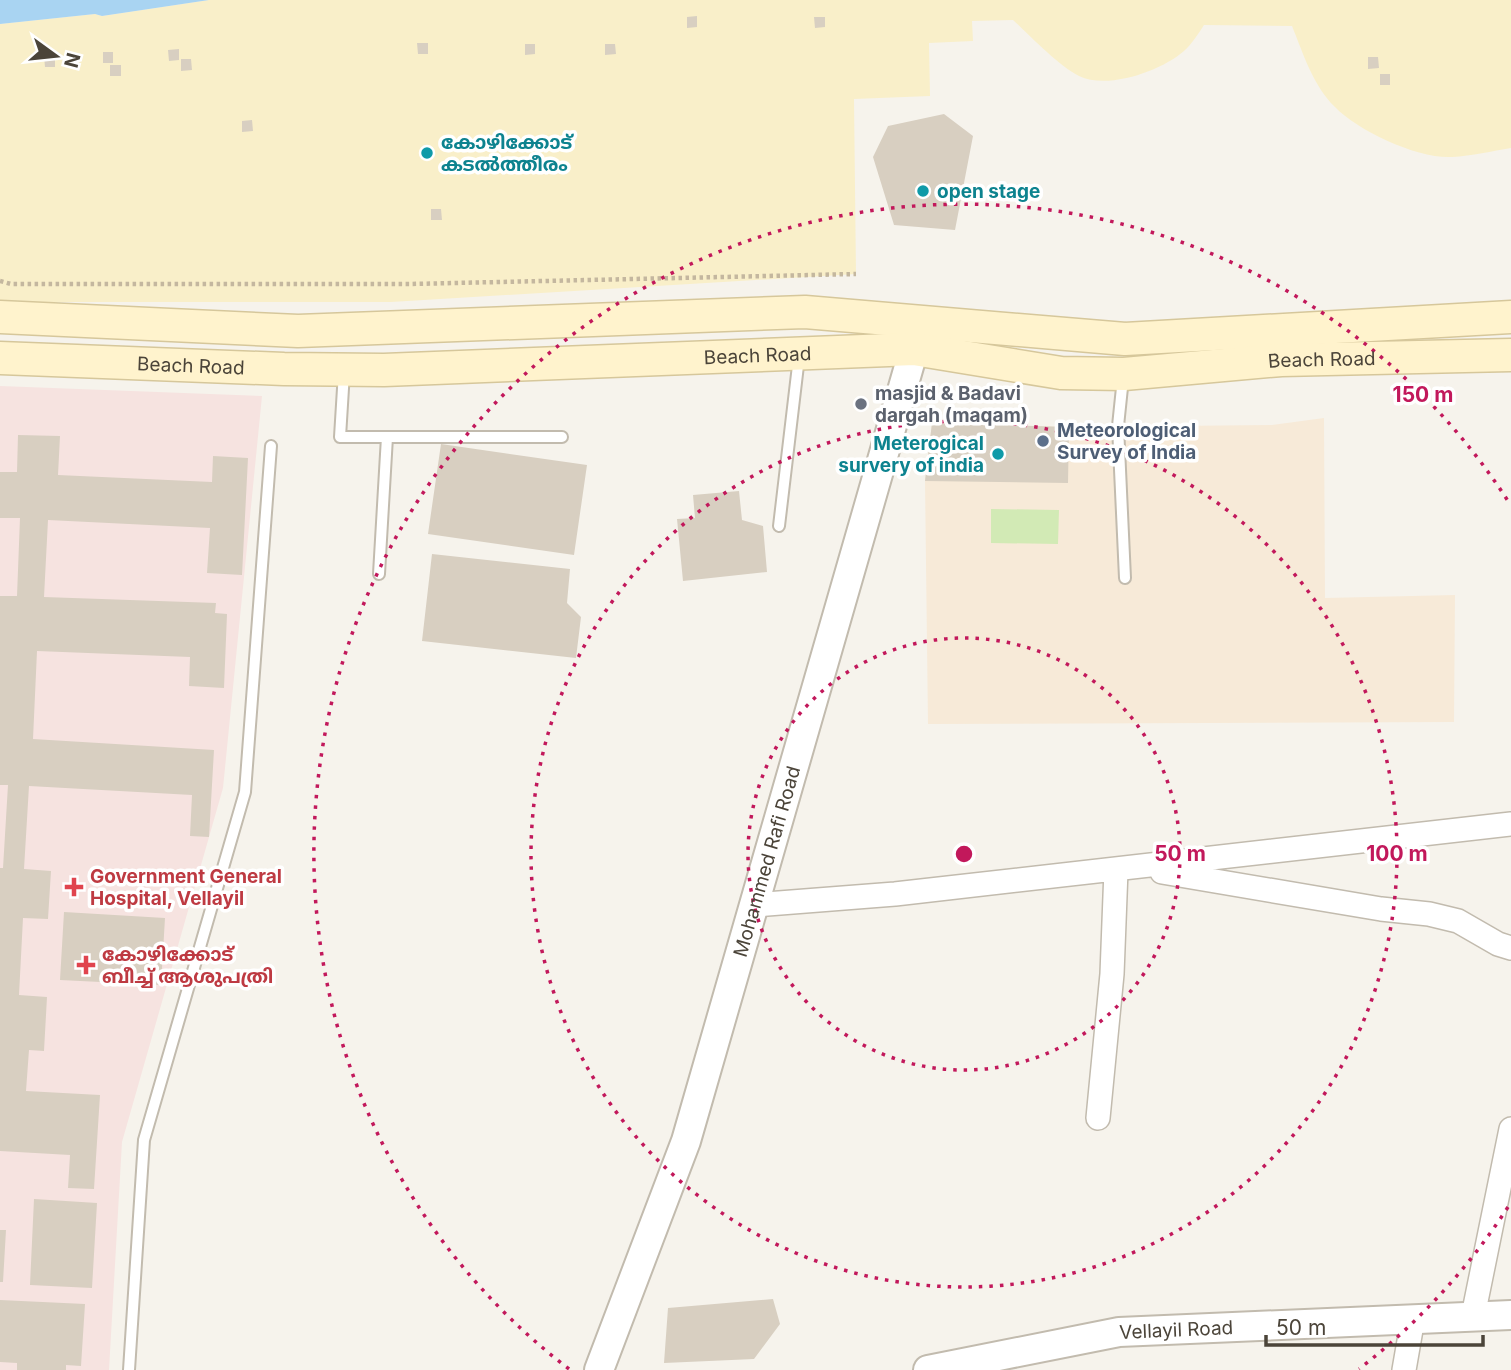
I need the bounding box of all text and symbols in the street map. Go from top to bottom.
north arrow [21,21,91,91]
text: N [59,50,85,70]
place label: കോഴിക്കോട് കടൽത്തീരം [441,131,574,176]
marker: കോഴിക്കോട് കടൽത്തീരം [419,145,435,161]
place label: open stage [937,180,1040,203]
marker: open stage [915,183,931,199]
street label: Beach Road [703,342,812,369]
street label: Beach Road [1267,347,1376,373]
street label: Beach Road [137,352,245,379]
place label: masjid & Badavi dargah (maqam) [875,382,1028,427]
text: 150 m [1393,382,1453,407]
marker: masjid & Badavi dargah (maqam) [853,396,869,412]
place label: Meteorological Survey of India [1057,419,1196,464]
place label: Meterogical survery of india [838,432,984,477]
marker: Meteorological Survey of India [1035,433,1051,449]
marker: Meterogical survery of india [990,446,1006,462]
street label: Mohammed Rafi Road [729,763,805,960]
text: 50 m [1154,841,1206,866]
text: 100 m [1366,841,1428,866]
centre of rings [952,842,976,866]
place label: Government General Hospital, Vellayil [90,865,282,910]
marker: Government General Hospital, Vellayil [64,877,84,897]
place label: കോഴിക്കോട് ബീച്ച് ആശുപത്രി [102,943,273,988]
marker: കോഴിക്കോട് ബീച്ച് ആശുപത്രി [76,955,96,975]
scale bar [1266,1304,1483,1348]
text: 50 m [1276,1315,1326,1340]
street label: Vellayil Road [1119,1316,1234,1344]

